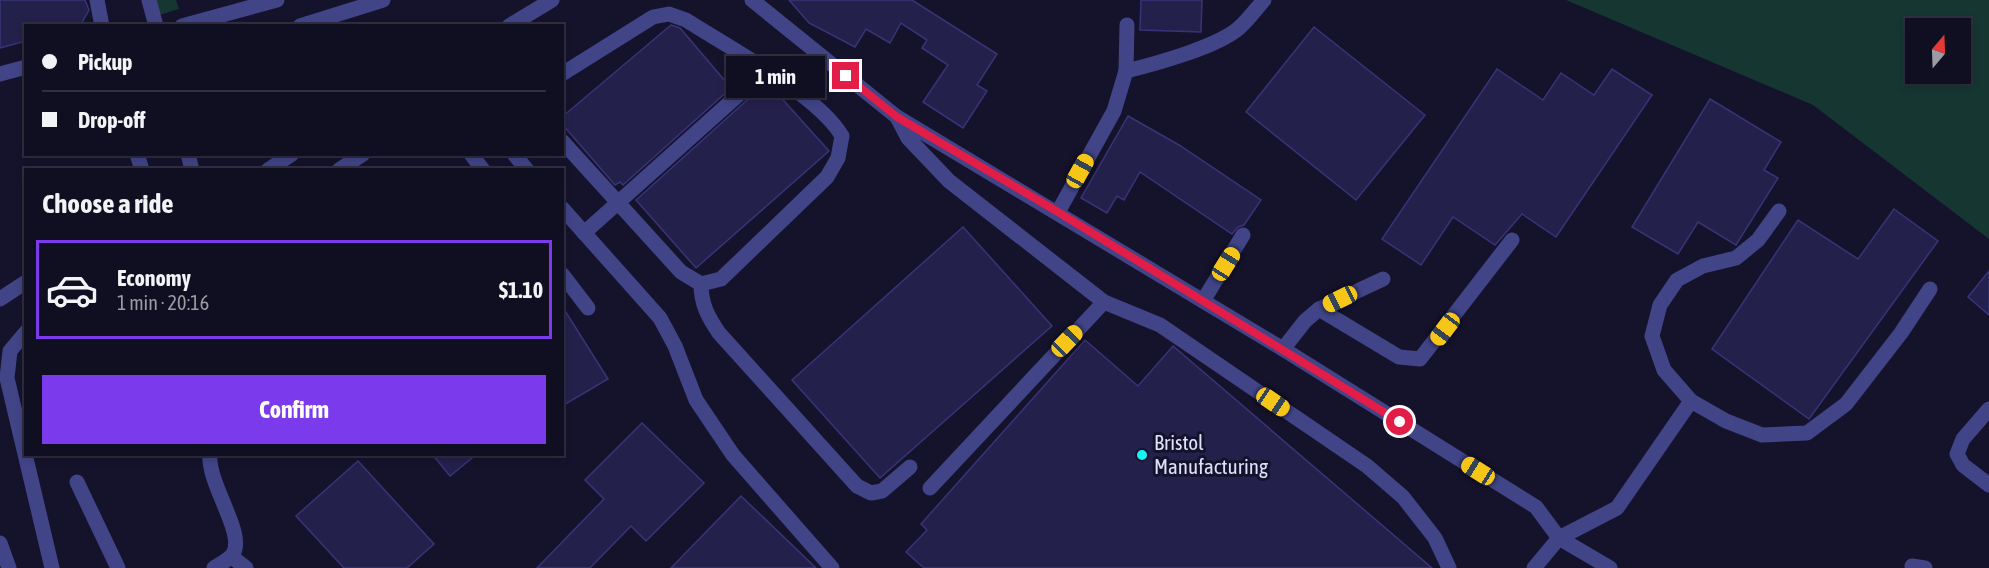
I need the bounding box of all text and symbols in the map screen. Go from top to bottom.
north arrow [1905,18,1971,84]
map controls [1905,18,1971,84]
text: Pickup [78,49,133,75]
callout: 1 min [726,55,825,97]
route end [832,62,859,89]
text: 1 min [755,65,796,88]
text: Drop-off [78,107,145,133]
car [1063,151,1097,191]
text: Choose a ride [42,188,174,219]
car [1209,244,1243,284]
icon: car [45,263,99,317]
text: Economy [117,265,191,291]
text: $1.10 [499,277,543,303]
car [1320,283,1360,315]
text: 1 min · 20:16 [117,291,209,314]
car [1427,309,1463,349]
car [1048,322,1086,360]
button: Confirm [42,375,546,444]
car [1253,384,1293,420]
route start [1386,408,1413,435]
place label: Bristol Manufacturing [1154,430,1268,478]
marker: Bristol Manufacturing [1135,448,1149,462]
car [1458,454,1498,488]

